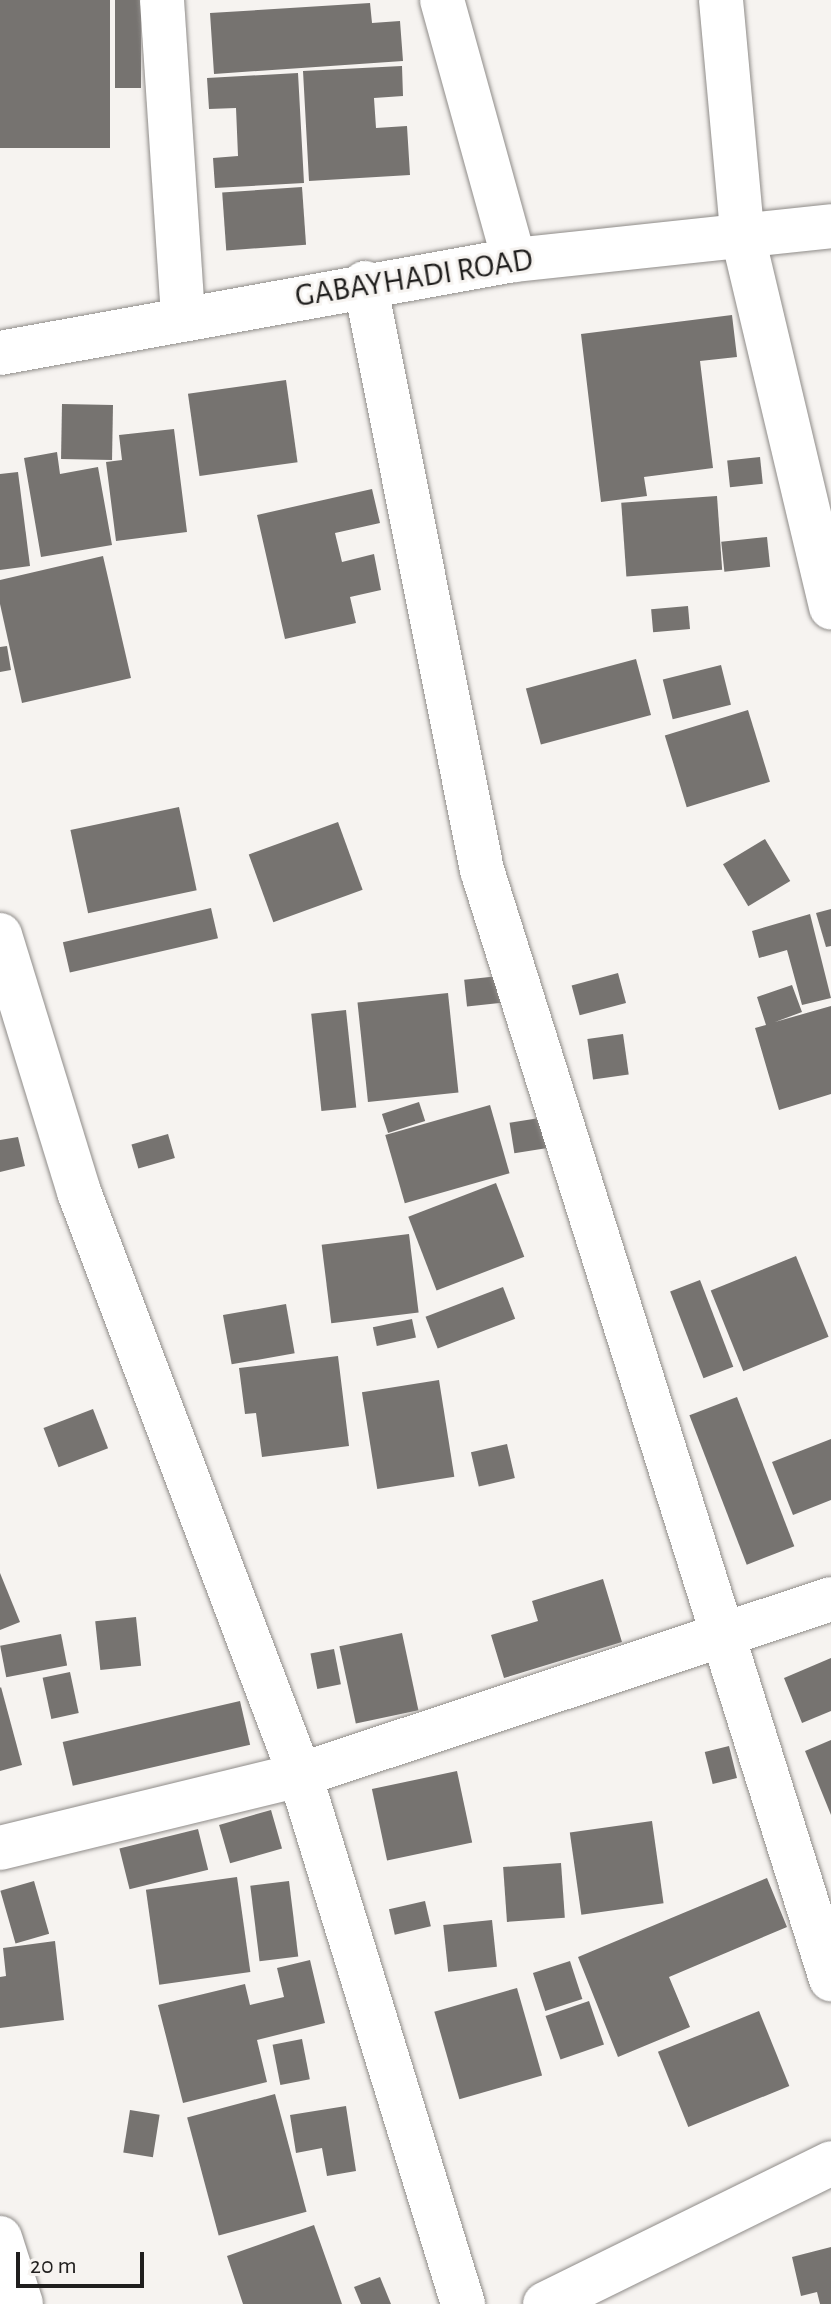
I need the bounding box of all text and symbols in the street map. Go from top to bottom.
street label: GABAYHADI ROAD [292,240,536,316]
scale bar [20,2236,148,2286]
text: 20 m [30,2254,77,2278]

